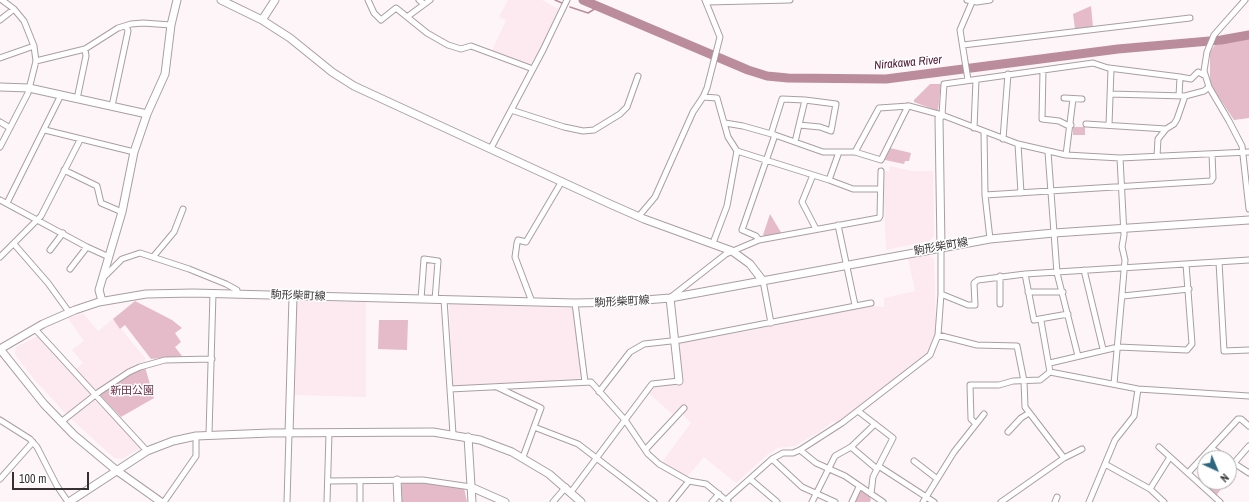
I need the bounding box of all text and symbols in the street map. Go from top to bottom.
water label: Nirakawa River [874,53,942,73]
street label: 駒形柴町線 [913,236,969,258]
street label: 駒形柴町線 [270,288,326,304]
street label: 駒形柴町線 [594,294,650,310]
park label: 新田公園 [110,384,154,398]
north arrow [1197,450,1237,490]
scale bar [14,464,91,490]
text: 100 m [19,471,46,487]
text: N [1217,471,1232,485]

